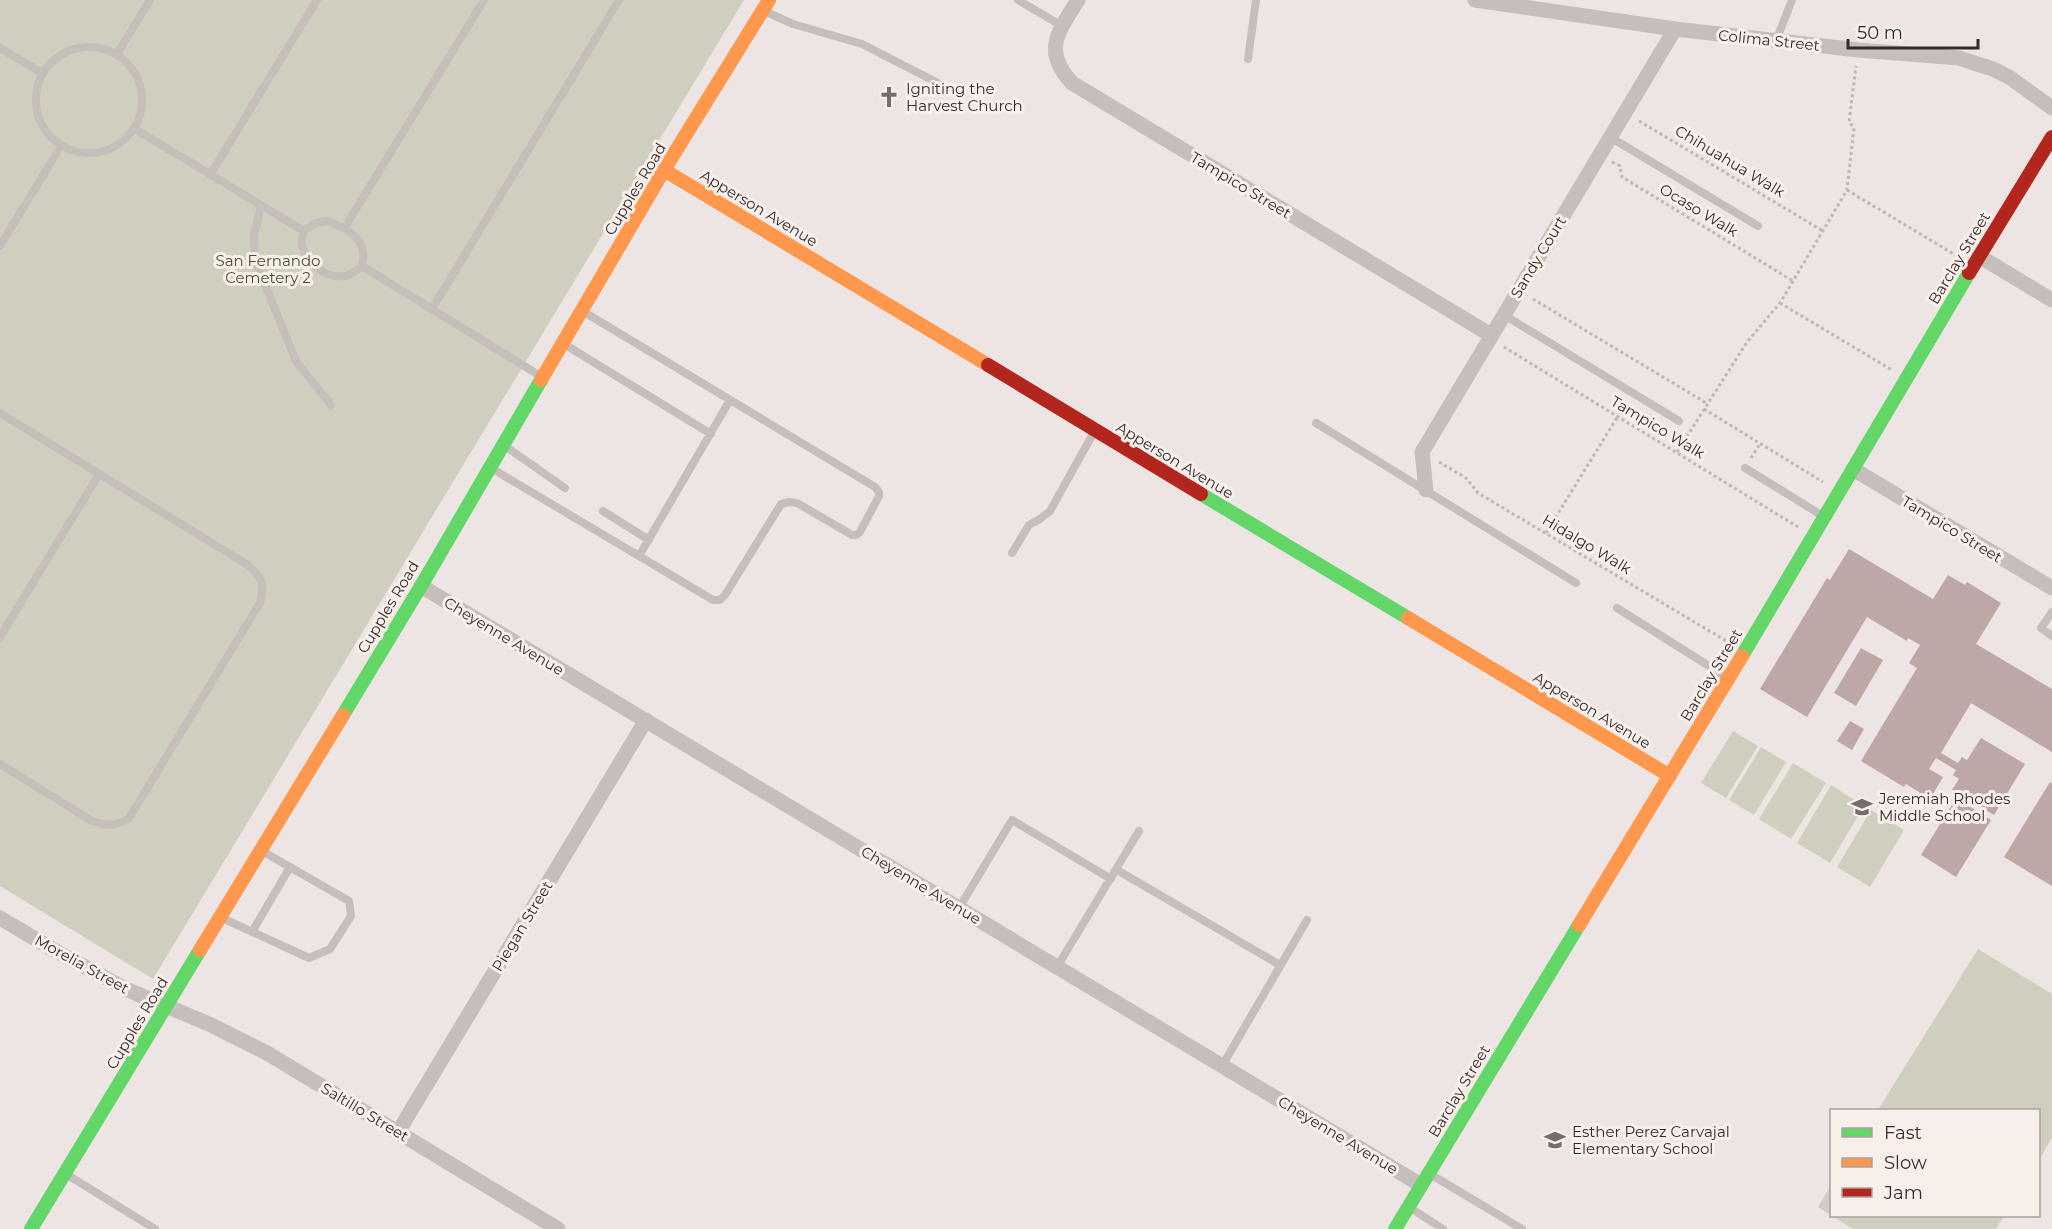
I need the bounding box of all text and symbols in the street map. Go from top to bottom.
scale bar [1848,12,1978,50]
text: 50 m [1857,22,1903,44]
street label: Colima Street [1717,25,1821,55]
place label: Igniting the Harvest Church [906,79,1023,115]
church icon: Igniting the Harvest Church [877,85,901,109]
street label: Chihuahua Walk [1672,121,1788,201]
street label: Cupples Road [600,139,670,239]
street label: Tampico Street [1187,147,1295,223]
street label: Apperson Avenue [697,165,821,251]
street label: Ocaso Walk [1656,179,1742,241]
street label: Barclay Street [1924,208,1994,308]
street label: Sandy Court [1506,212,1570,302]
park label: San Fernando Cemetery 2 [215,251,321,287]
street label: Tampico Walk [1607,391,1709,463]
street label: Apperson Avenue [1113,417,1237,503]
street label: Tampico Street [1898,491,2006,567]
street label: Hidalgo Walk [1539,510,1635,578]
street label: Cupples Road [353,557,423,657]
street label: Cheyenne Avenue [441,593,567,679]
street label: Barclay Street [1676,625,1746,725]
street label: Apperson Avenue [1530,667,1654,753]
place label: Jeremiah Rhodes Middle School [1878,789,2010,825]
school or university icon: Jeremiah Rhodes Middle School [1850,795,1874,819]
street label: Cheyenne Avenue [858,842,984,928]
street label: Piegan Street [487,877,557,975]
street label: Morelia Street [32,930,132,998]
street label: Cupples Road [102,973,172,1073]
street label: Barclay Street [1424,1041,1494,1141]
street label: Saltillo Street [318,1078,412,1146]
street label: Cheyenne Avenue [1275,1092,1401,1178]
legend [1830,1109,2040,1217]
place label: Esther Perez Carvajal Elementary School [1572,1122,1730,1158]
text: Fast [1884,1122,1922,1144]
school or university icon: Esther Perez Carvajal Elementary School [1543,1128,1567,1152]
text: Slow [1884,1152,1927,1174]
text: Jam [1883,1182,1923,1204]

